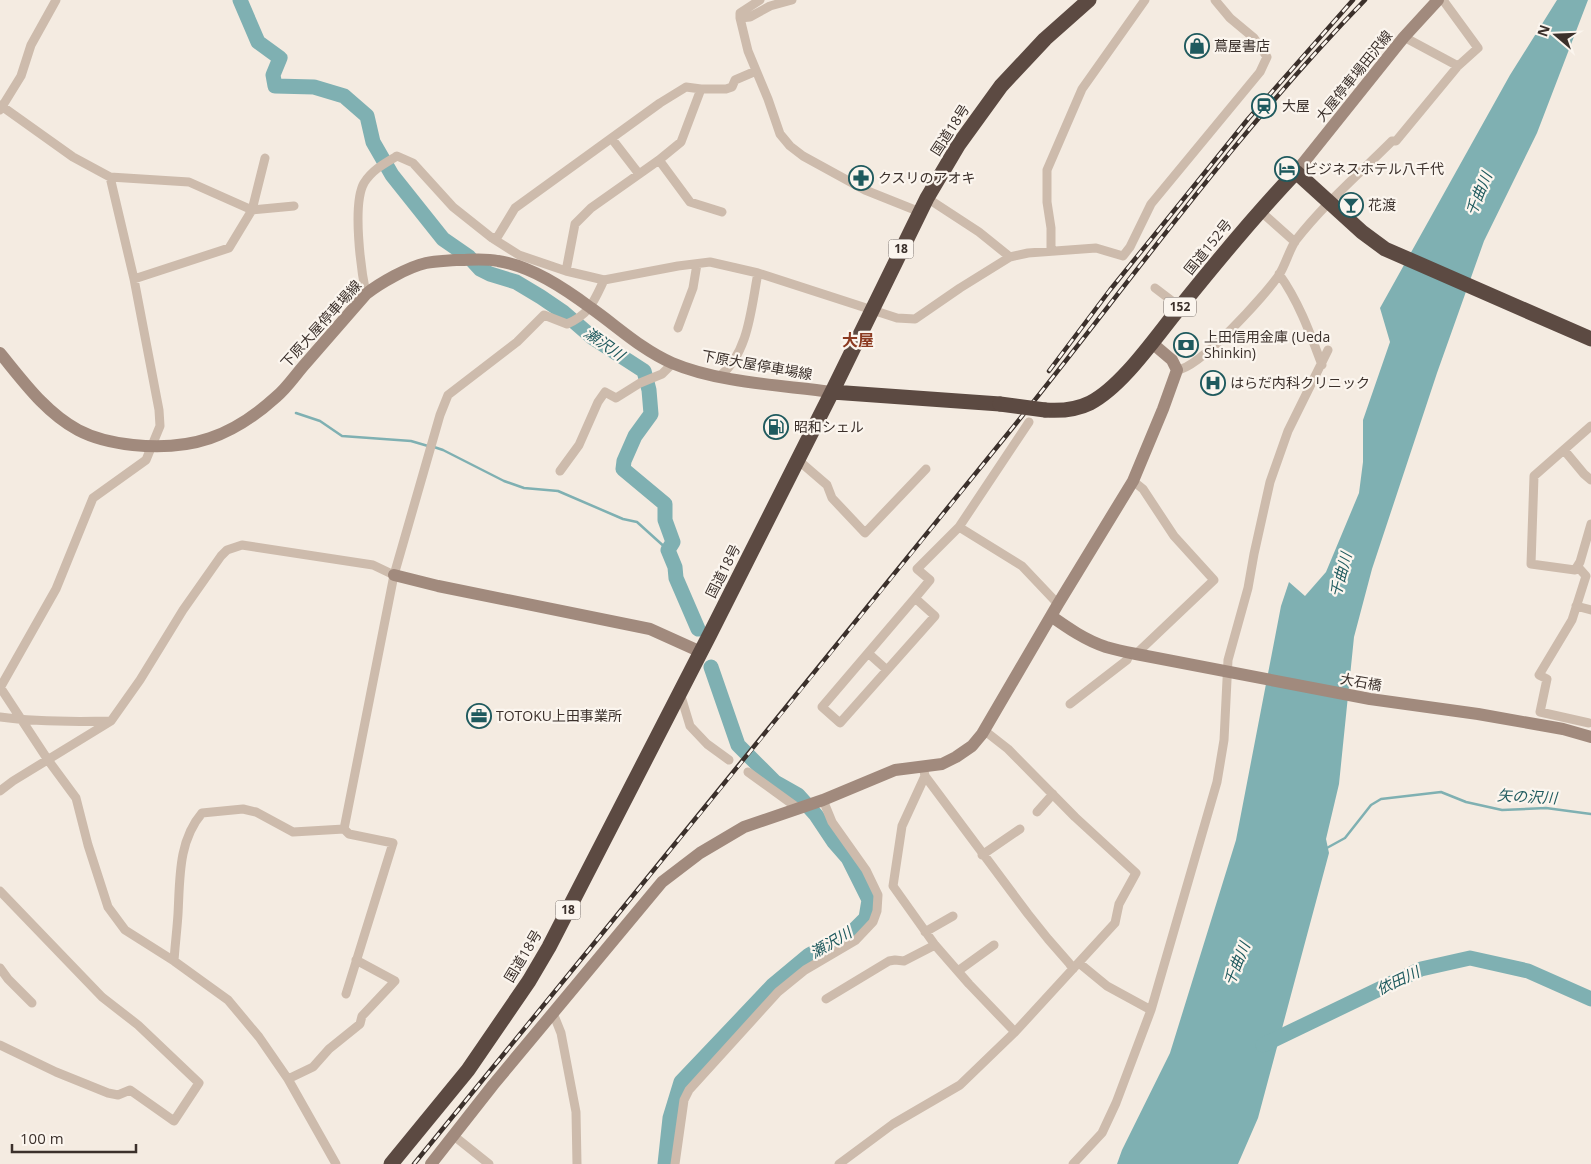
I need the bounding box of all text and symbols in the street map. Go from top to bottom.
north arrow [1531,10,1581,60]
text: N [1532,22,1554,39]
street label: 大屋停車場田沢線 [1311,26,1396,125]
shop icon: 蔦屋書店 [1184,33,1210,59]
place label: 蔦屋書店 [1214,36,1270,55]
station icon: 大屋 [1251,93,1277,119]
place label: 大屋 [1282,96,1310,115]
street label: 国道18号 [926,100,973,159]
hotel icon: ビジネスホテル八千代 [1274,156,1300,182]
place label: ビジネスホテル八千代 [1304,159,1444,178]
pharmacy icon: クスリのアオキ [848,165,874,191]
water label: 千曲川 [1460,167,1497,218]
place label: クスリのアオキ [878,168,976,187]
bar icon: 花渡 [1338,192,1364,218]
place label: 花渡 [1368,195,1396,214]
street label: 国道152号 [1179,215,1236,278]
road number: 18 [888,240,914,258]
street label: 下原大屋停車場線 [276,276,365,372]
road number: 152 [1164,298,1196,316]
water label: 瀬沢川 [580,322,630,365]
place label: 上田信用金庫 (Ueda Shinkin) [1204,327,1330,362]
district label: 大屋 [842,329,874,351]
bank icon: 上田信用金庫 (Ueda Shinkin) [1173,332,1199,358]
street label: 下原大屋停車場線 [700,345,814,384]
hospital icon: はらだ内科クリニック [1200,370,1226,396]
place label: はらだ内科クリニック [1230,373,1370,392]
fuel station icon: 昭和シェル [763,414,789,440]
place label: 昭和シェル [794,417,864,436]
street label: 国道18号 [701,541,744,601]
water label: 千曲川 [1325,548,1356,599]
street label: 大石橋 [1339,669,1383,695]
office icon: TOTOKU上田事業所 [466,703,492,729]
place label: TOTOKU上田事業所 [496,706,622,725]
water label: 矢の沢川 [1497,784,1560,808]
road number: 18 [556,900,580,920]
water label: 瀬沢川 [806,921,857,962]
street label: 国道18号 [499,926,546,985]
water label: 千曲川 [1218,937,1255,988]
water label: 依田川 [1373,961,1424,999]
scale bar [12,1122,136,1154]
text: 100 m [20,1128,64,1148]

